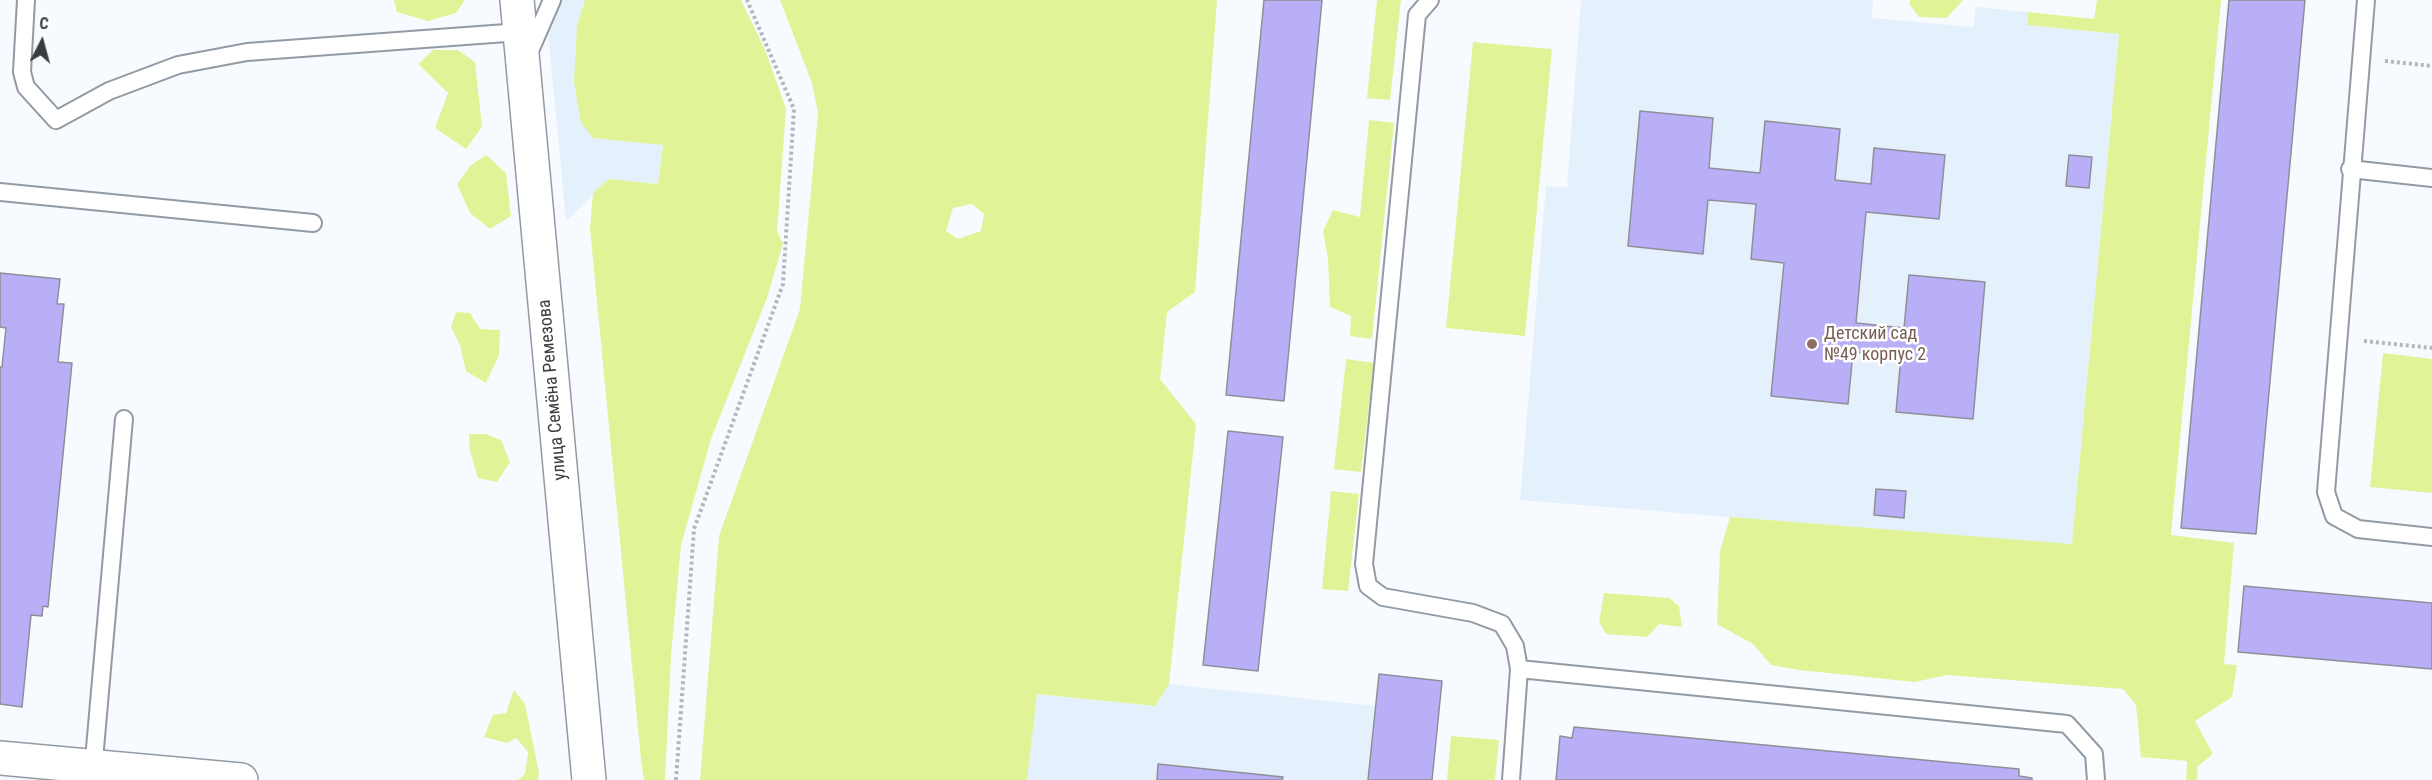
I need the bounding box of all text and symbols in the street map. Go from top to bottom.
north arrow [12,12,72,72]
text: С [38,14,49,34]
street label: улица Семёна Ремезова [534,299,572,481]
place label: Детский сад №49 корпус 2 [1824,323,1926,366]
marker: Детский сад №49 корпус 2 [1805,337,1819,351]

